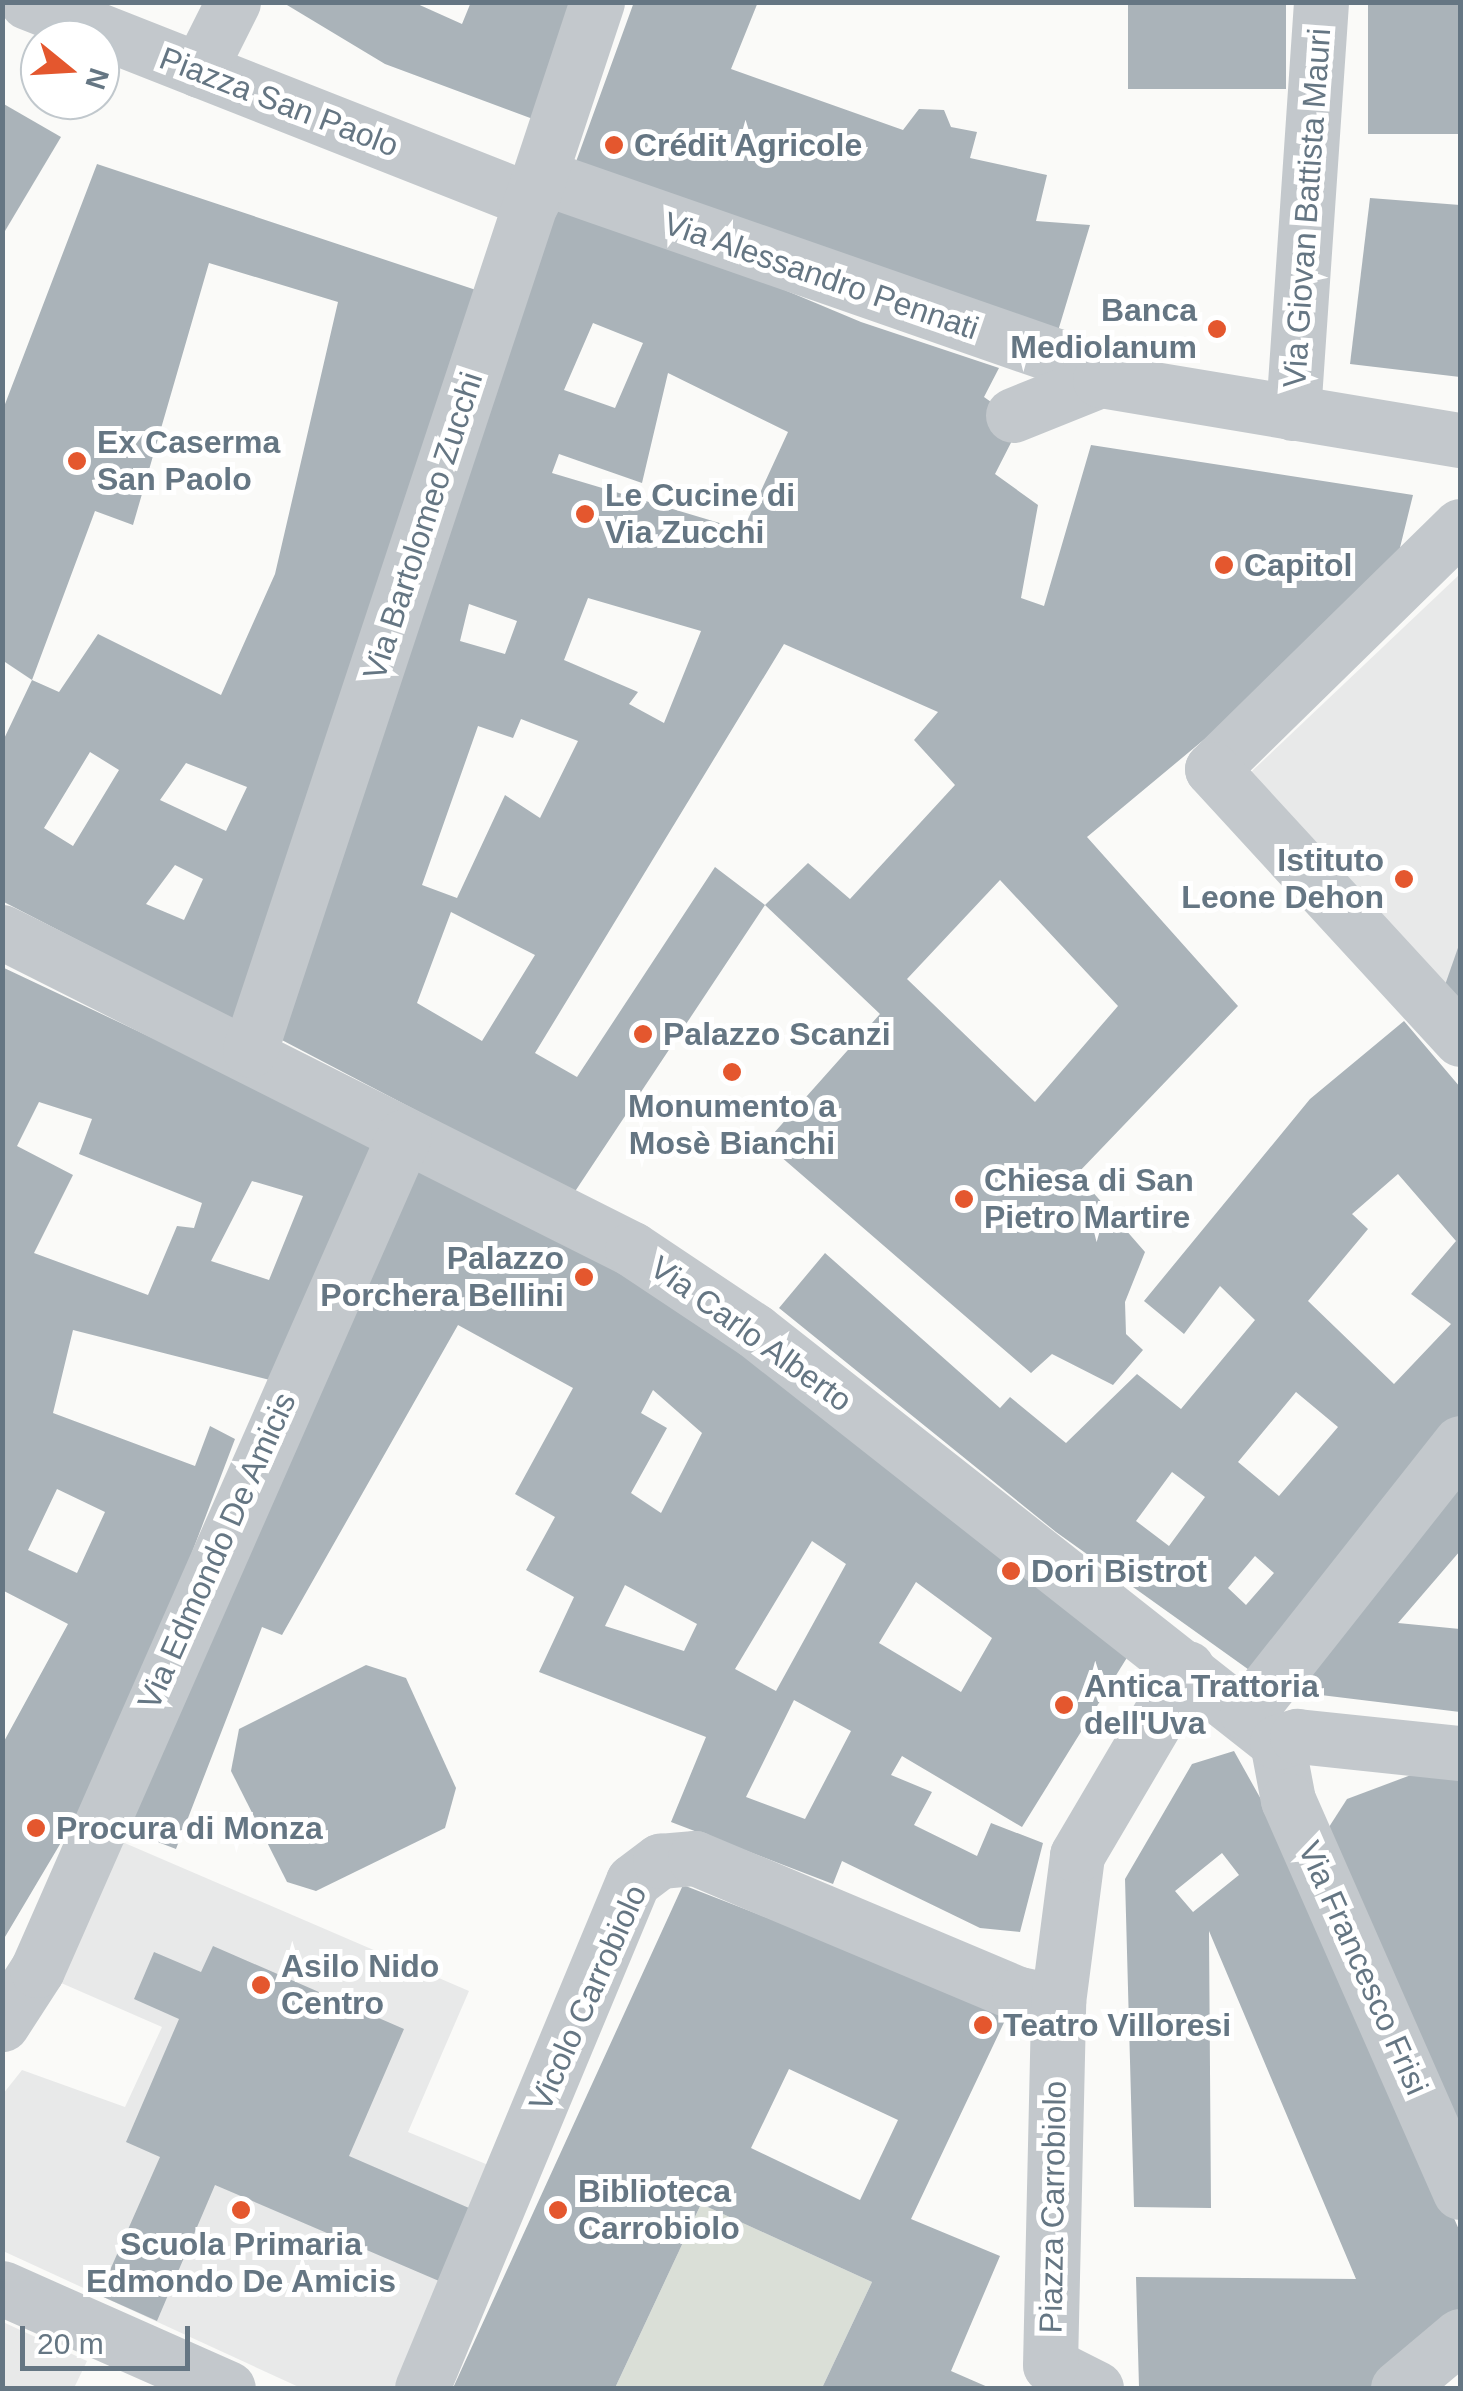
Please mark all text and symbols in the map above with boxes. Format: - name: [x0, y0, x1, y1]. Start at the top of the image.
- north arrow: [20, 20, 120, 120]
- street label: Via Giovan Battista Mauri: [1275, 27, 1339, 389]
- street label: Piazza San Paolo: [154, 39, 404, 165]
- text: N: [79, 64, 115, 93]
- place label: Crédit Agricole: [634, 126, 863, 164]
- marker: Crédit Agricole: [603, 134, 625, 156]
- street label: Via Alessandro Pennati: [658, 204, 984, 348]
- place label: Banca Mediolanum: [1010, 292, 1197, 367]
- marker: Banca Mediolanum: [1206, 318, 1228, 340]
- street label: Via Bartolomeo Zucchi: [355, 367, 491, 685]
- place label: Ex Caserma San Paolo: [97, 424, 280, 499]
- marker: Ex Caserma San Paolo: [66, 450, 88, 472]
- place label: Le Cucine di Via Zucchi: [605, 477, 795, 552]
- marker: Le Cucine di Via Zucchi: [574, 503, 596, 525]
- place label: Capitol: [1244, 546, 1352, 584]
- marker: Capitol: [1213, 554, 1235, 576]
- place label: Istituto Leone Dehon: [1181, 842, 1384, 917]
- marker: Istituto Leone Dehon: [1393, 868, 1415, 890]
- place label: Palazzo Scanzi: [663, 1015, 891, 1053]
- marker: Palazzo Scanzi: [632, 1023, 654, 1045]
- marker: Monumento a Mosè Bianchi: [721, 1061, 743, 1083]
- place label: Monumento a Mosè Bianchi: [628, 1088, 836, 1163]
- place label: Chiesa di San Pietro Martire: [984, 1162, 1194, 1237]
- marker: Chiesa di San Pietro Martire: [953, 1188, 975, 1210]
- place label: Palazzo Porchera Bellini: [320, 1240, 564, 1315]
- street label: Via Carlo Alberto: [642, 1248, 860, 1420]
- marker: Palazzo Porchera Bellini: [573, 1266, 595, 1288]
- street label: Via Edmondo De Amicis: [129, 1386, 305, 1716]
- place label: Dori Bistrot: [1031, 1552, 1207, 1590]
- marker: Dori Bistrot: [1000, 1560, 1022, 1582]
- place label: Antica Trattoria dell'Uva: [1084, 1668, 1319, 1743]
- marker: Antica Trattoria dell'Uva: [1053, 1694, 1075, 1716]
- place label: Procura di Monza: [56, 1809, 323, 1847]
- marker: Procura di Monza: [25, 1817, 47, 1839]
- street label: Via Francesco Frisi: [1290, 1835, 1436, 2101]
- street label: Vicolo Carrobiolo: [521, 1879, 655, 2117]
- place label: Asilo Nido Centro: [281, 1948, 439, 2023]
- marker: Asilo Nido Centro: [250, 1974, 272, 1996]
- place label: Teatro Villoresi: [1003, 2006, 1231, 2044]
- marker: Teatro Villoresi: [972, 2014, 994, 2036]
- street label: Piazza Carrobiolo: [1032, 2080, 1074, 2334]
- place label: Biblioteca Carrobiolo: [578, 2173, 740, 2248]
- marker: Scuola Primaria Edmondo De Amicis: [230, 2199, 252, 2221]
- marker: Biblioteca Carrobiolo: [547, 2199, 569, 2221]
- place label: Scuola Primaria Edmondo De Amicis: [85, 2226, 397, 2301]
- scale bar: [25, 2306, 195, 2368]
- text: 20 m: [37, 2327, 104, 2360]

